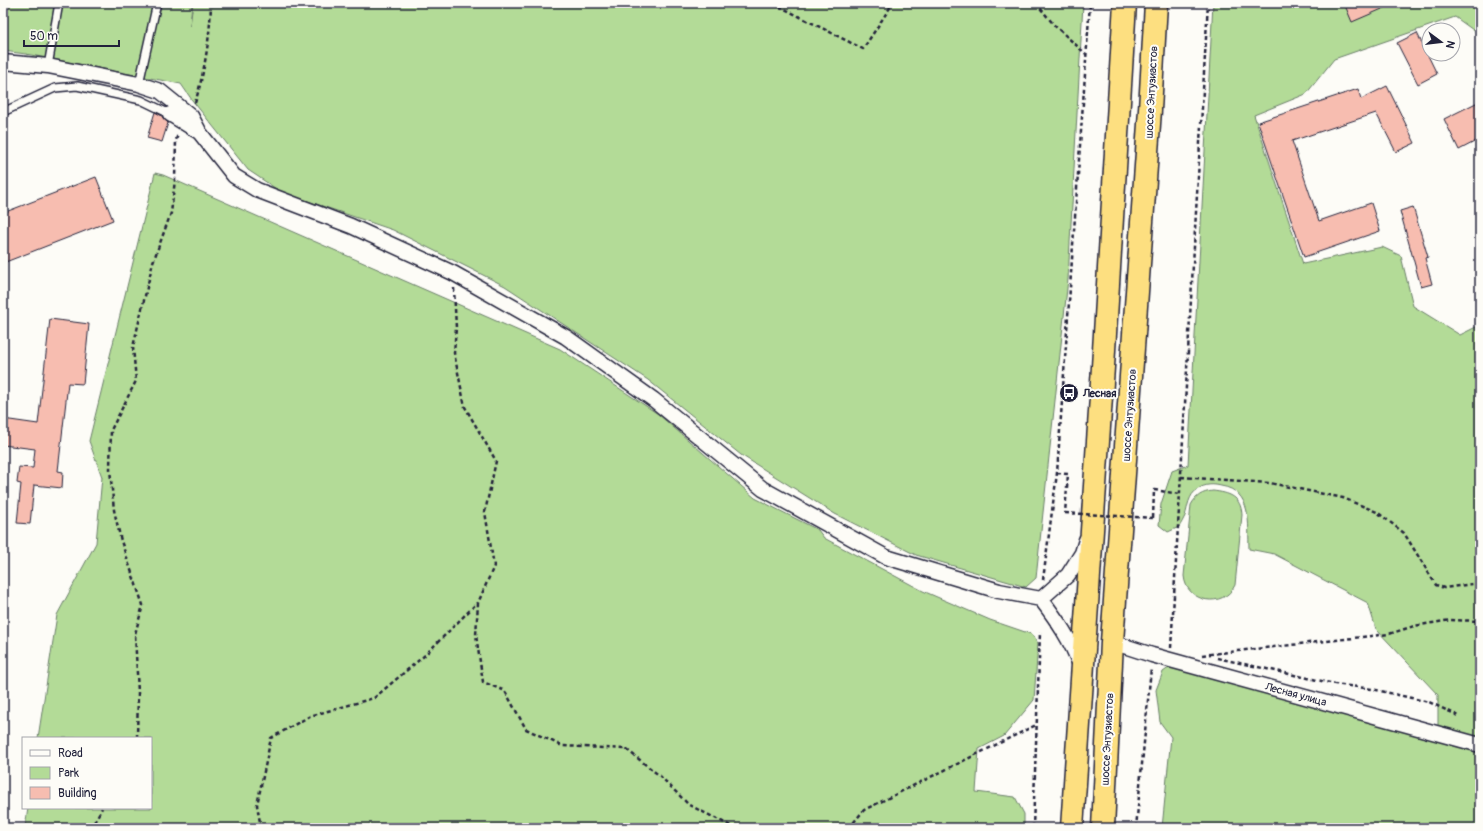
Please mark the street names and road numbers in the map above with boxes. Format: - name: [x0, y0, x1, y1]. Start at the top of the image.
- street label: шоссе Энтузиастов: [1143, 45, 1160, 139]
- street label: шоссе Энтузиастов: [1120, 368, 1139, 462]
- street label: Лесная улица: [1263, 680, 1328, 709]
- street label: шоссе Энтузиастов: [1099, 692, 1116, 786]

